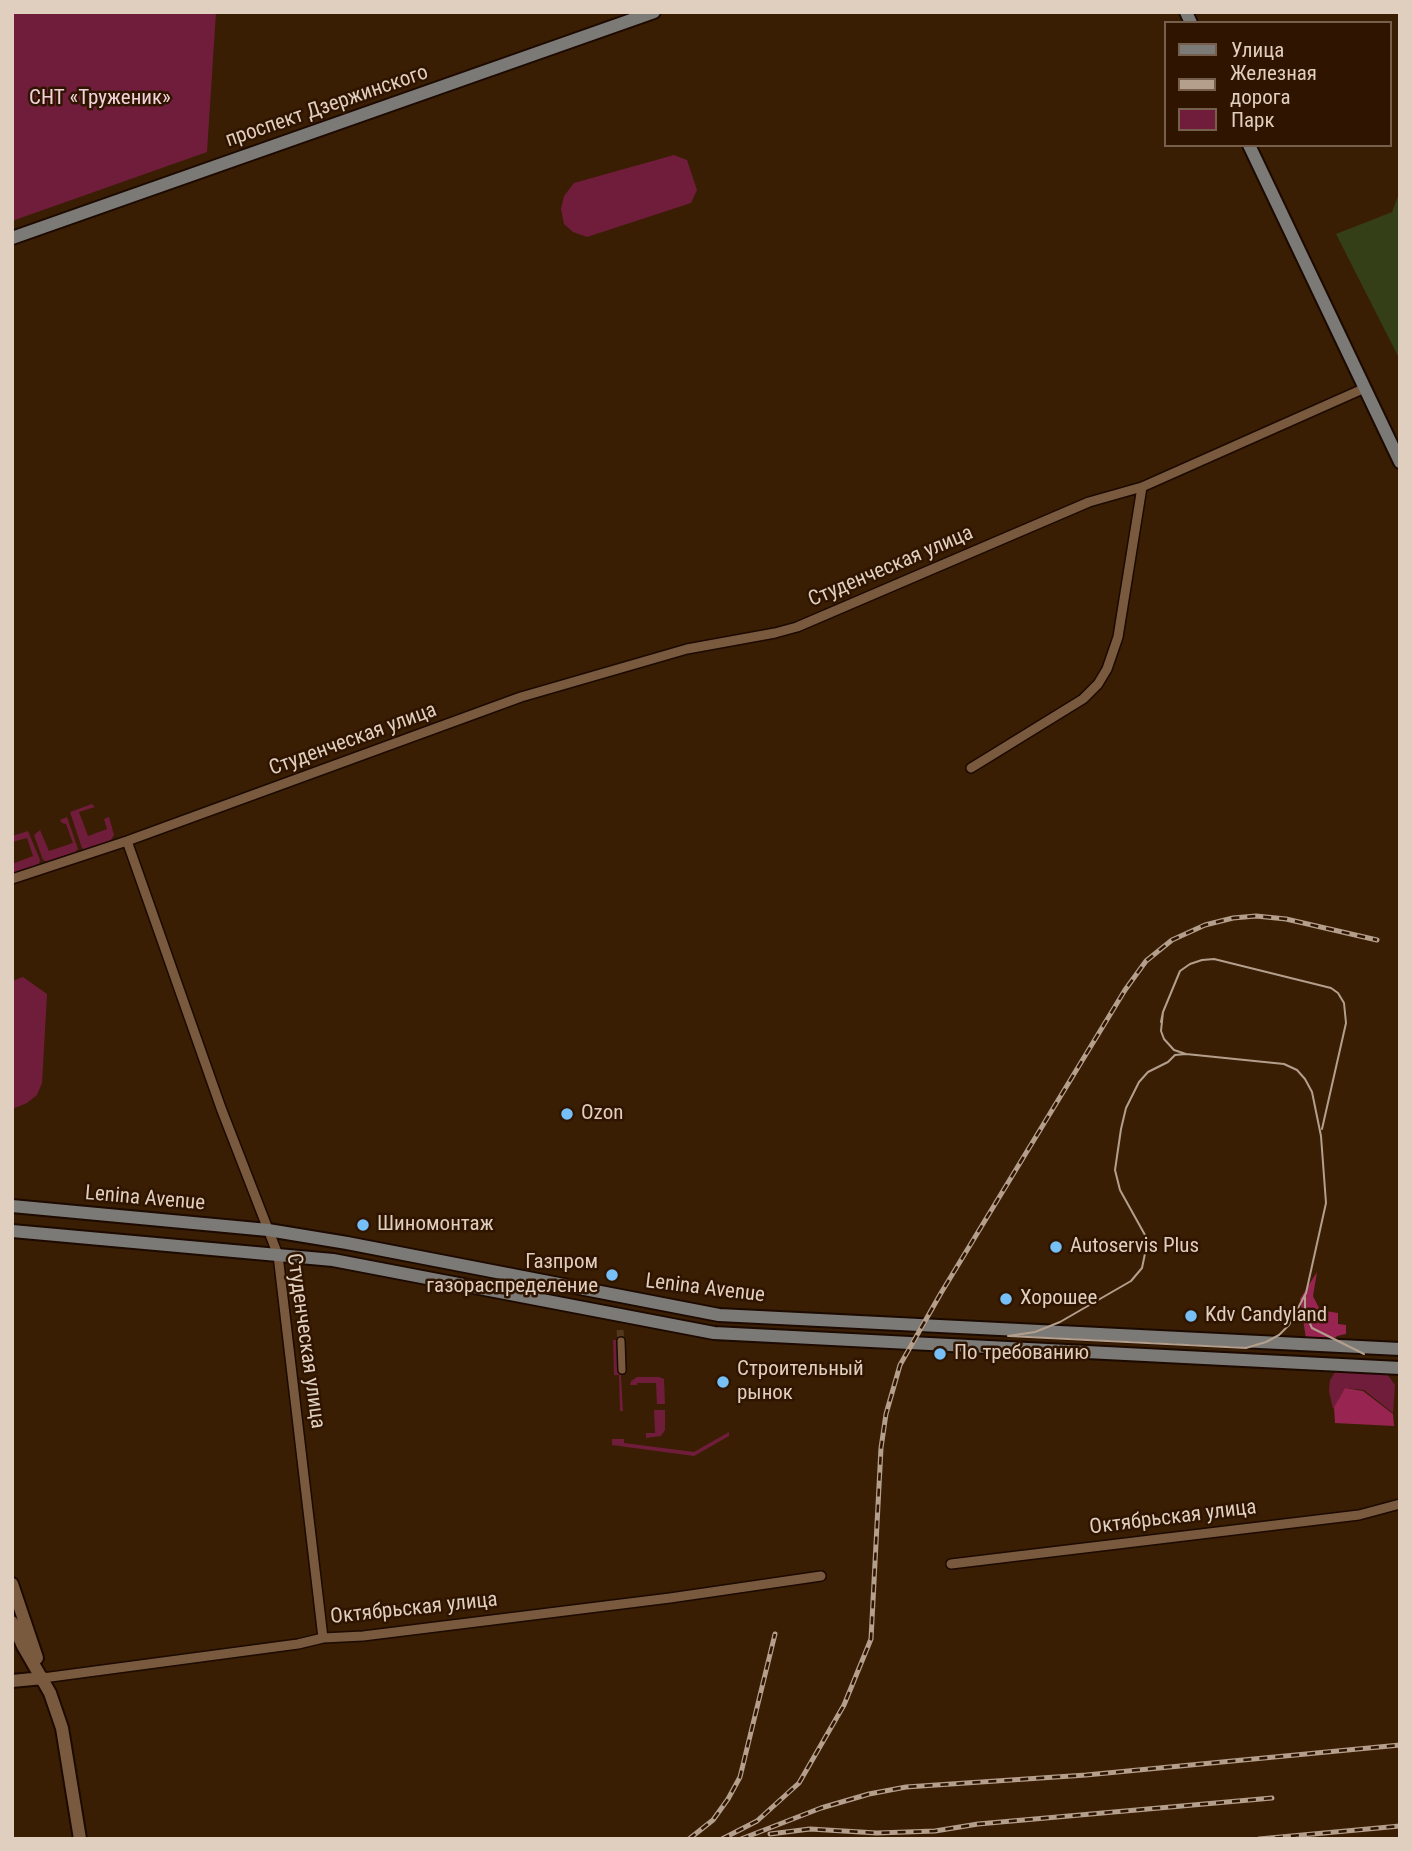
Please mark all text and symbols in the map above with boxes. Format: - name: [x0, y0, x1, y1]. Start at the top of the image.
- legend: [1164, 21, 1391, 147]
- text: Улица: [1231, 38, 1284, 62]
- street label: проспект Дзержинского: [222, 60, 432, 154]
- text: Железная дорога: [1230, 61, 1317, 109]
- park label: СНТ «Труженик»: [29, 86, 171, 112]
- text: Парк: [1231, 108, 1275, 132]
- street label: Студенческая улица: [805, 521, 977, 613]
- street label: Студенческая улица: [266, 698, 440, 782]
- place label: Ozon: [581, 1101, 623, 1127]
- marker: Ozon: [559, 1106, 575, 1122]
- street label: Lenina Avenue: [84, 1181, 206, 1217]
- place label: Шиномонтаж: [377, 1212, 494, 1238]
- marker: Шиномонтаж: [355, 1217, 371, 1233]
- place label: Autoservis Plus: [1070, 1234, 1199, 1260]
- marker: Autoservis Plus: [1048, 1239, 1064, 1255]
- place label: Газпром газораспределение: [426, 1250, 598, 1300]
- street label: Студенческая улица: [280, 1252, 330, 1430]
- marker: Газпром газораспределение: [604, 1267, 620, 1283]
- street label: Lenina Avenue: [644, 1269, 766, 1309]
- place label: Хорошее: [1020, 1286, 1097, 1312]
- marker: Хорошее: [998, 1291, 1014, 1307]
- place label: Kdv Candyland: [1205, 1303, 1327, 1329]
- marker: Kdv Candyland: [1183, 1308, 1199, 1324]
- place label: По требованию: [954, 1341, 1089, 1367]
- marker: По требованию: [932, 1346, 948, 1362]
- place label: Строительный рынок: [737, 1357, 864, 1407]
- marker: Строительный рынок: [715, 1374, 731, 1390]
- street label: Октябрьская улица: [1088, 1495, 1258, 1541]
- street label: Октябрьская улица: [329, 1588, 499, 1630]

